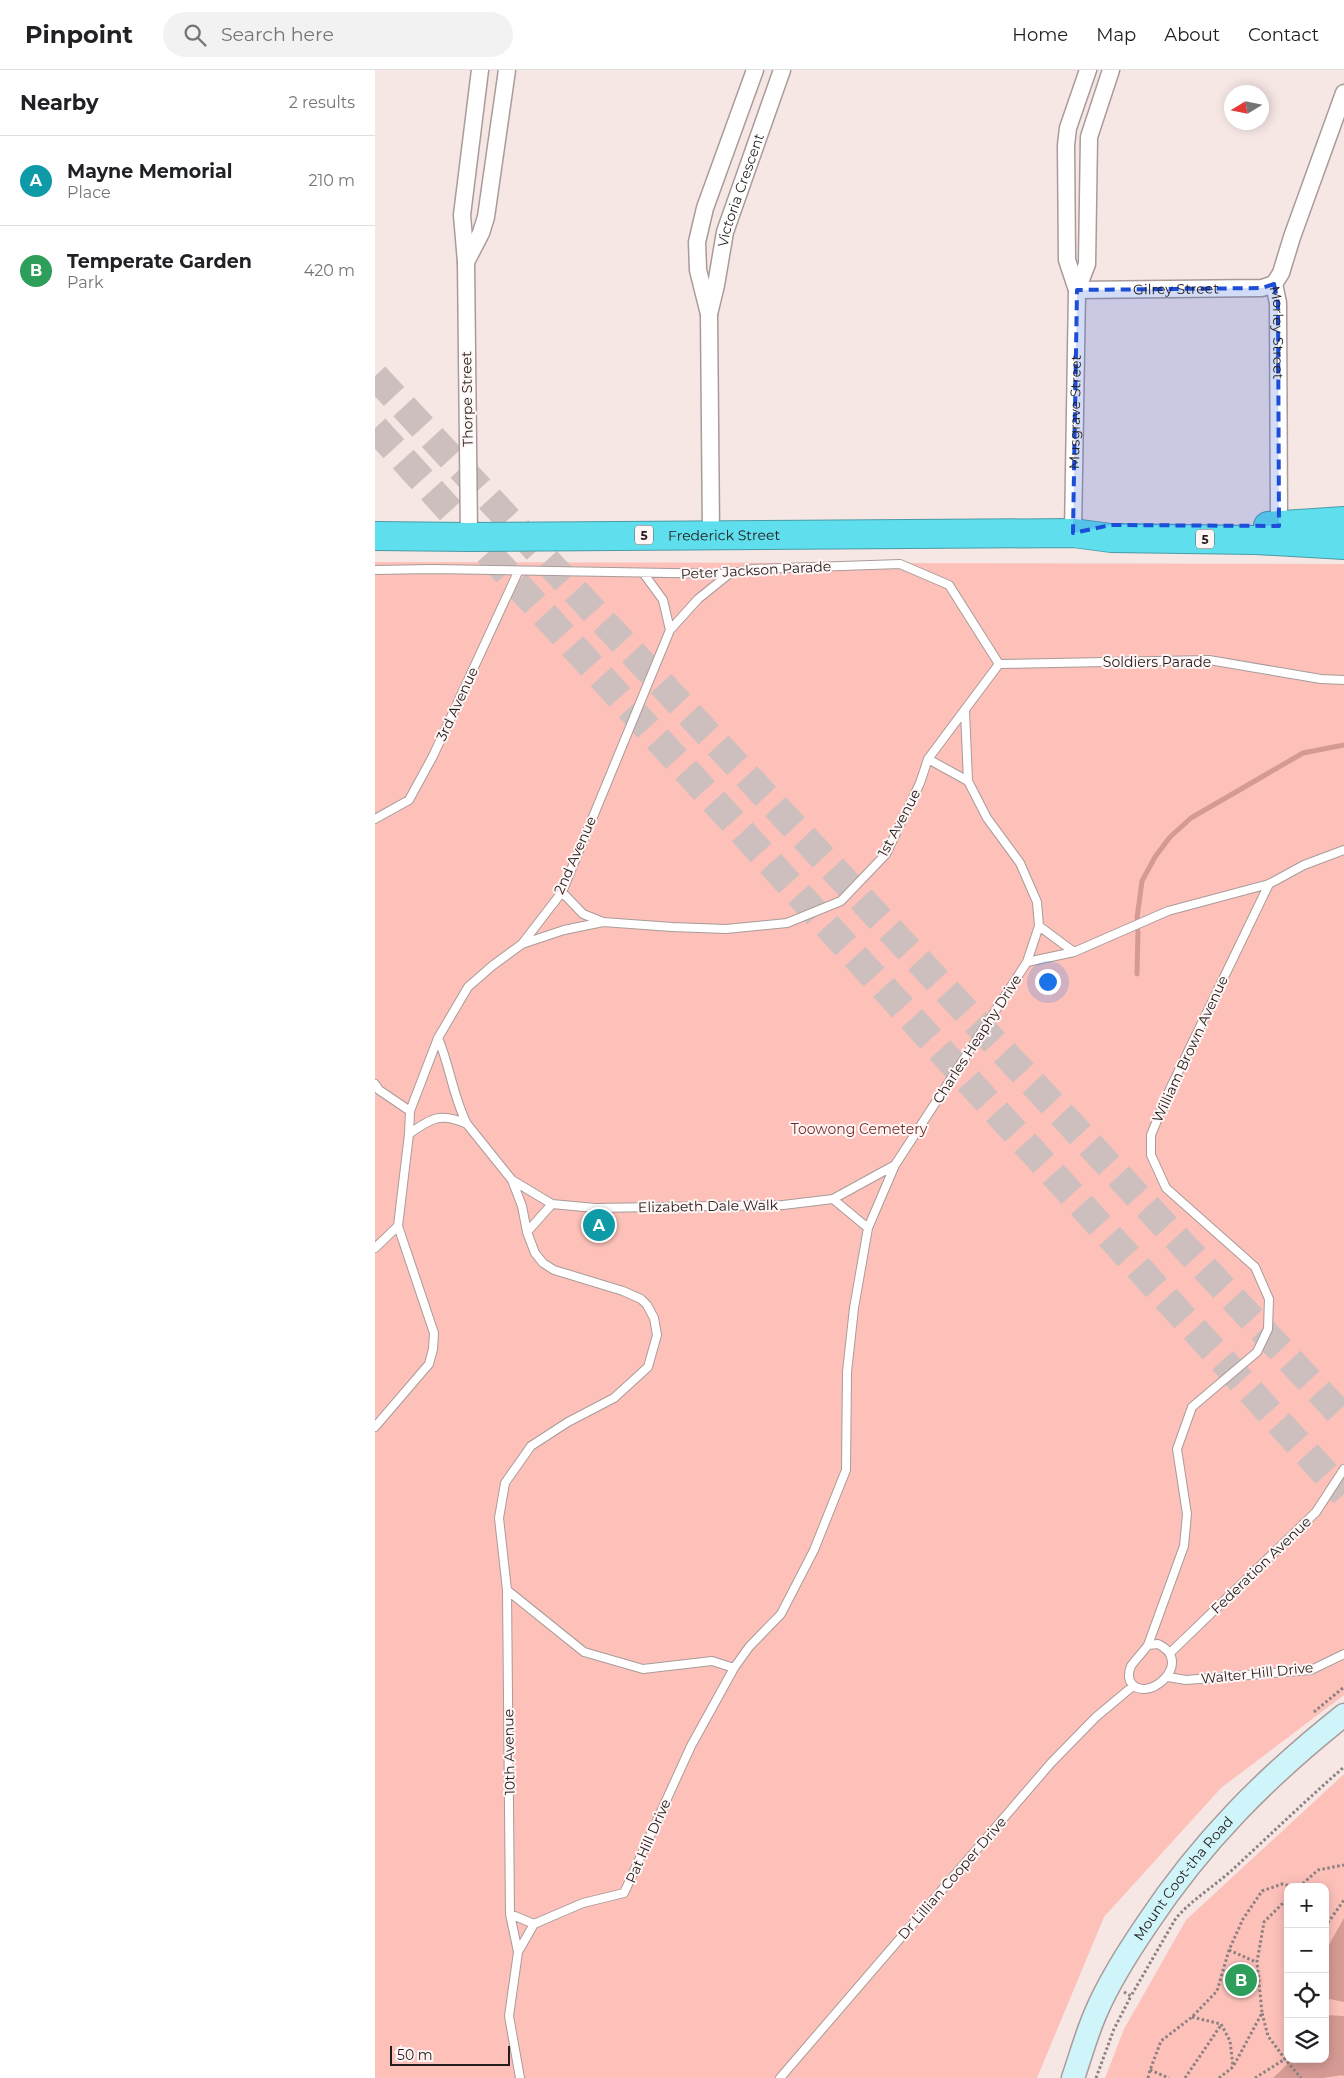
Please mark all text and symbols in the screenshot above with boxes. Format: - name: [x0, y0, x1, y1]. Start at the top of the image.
- search box: [163, 12, 513, 57]
- text: Pinpoint: [25, 20, 133, 49]
- icon: search: [181, 21, 209, 49]
- text: Search here: [221, 23, 334, 46]
- text: Home: [1012, 24, 1068, 46]
- text: Map: [1096, 24, 1136, 46]
- text: About: [1164, 24, 1220, 46]
- text: Contact: [1248, 24, 1319, 46]
- north arrow: [1224, 85, 1269, 130]
- text: Nearby: [20, 90, 99, 115]
- text: 2 results: [289, 93, 355, 112]
- street label: Victoria Crescent: [714, 131, 768, 248]
- text: Mayne Memorial: [67, 160, 233, 183]
- text: A: [30, 171, 42, 190]
- text: 210 m: [308, 171, 355, 190]
- text: Place: [67, 183, 111, 202]
- text: Temperate Garden: [67, 250, 252, 273]
- text: B: [30, 261, 42, 280]
- text: 420 m: [304, 261, 355, 280]
- text: Park: [67, 273, 104, 292]
- street label: Gilrey Street: [1133, 279, 1219, 298]
- street label: Morley Street: [1266, 284, 1287, 380]
- street label: Thorpe Street: [457, 351, 477, 447]
- street label: Musgrave Street: [1065, 354, 1085, 469]
- road number: 5: [635, 526, 653, 544]
- street label: Frederick Street: [668, 526, 780, 545]
- road number: 5: [1196, 529, 1214, 548]
- street label: Peter Jackson Parade: [680, 557, 832, 583]
- street label: Soldiers Parade: [1103, 653, 1211, 671]
- street label: 3rd Avenue: [432, 664, 482, 744]
- street label: 1st Avenue: [874, 786, 924, 860]
- street label: 2nd Avenue: [550, 813, 600, 897]
- your location: [1035, 969, 1061, 995]
- street label: Charles Heaphy Drive: [928, 971, 1026, 1107]
- street label: William Brown Avenue: [1148, 973, 1232, 1125]
- park label: Toowong Cemetery: [791, 1120, 928, 1138]
- street label: Elizabeth Dale Walk: [638, 1196, 779, 1216]
- pin: A: [583, 1206, 615, 1244]
- street label: Federation Avenue: [1207, 1512, 1315, 1618]
- street label: Walter Hill Drive: [1200, 1658, 1314, 1688]
- street label: 10th Avenue: [499, 1709, 519, 1795]
- street label: Pat Hill Drive: [621, 1796, 675, 1886]
- street label: Dr Lillian Cooper Drive: [894, 1813, 1010, 1943]
- street label: Mount Coot-tha Road: [1130, 1813, 1237, 1944]
- map controls: [1284, 1883, 1329, 2063]
- button: +: [1284, 1883, 1329, 1928]
- button: −: [1284, 1928, 1329, 1973]
- pin: B: [1225, 1961, 1257, 1999]
- button: locate: [1284, 1973, 1329, 2018]
- button: layers: [1284, 2018, 1329, 2063]
- scale bar: [390, 2043, 510, 2066]
- text: 50 m: [397, 2046, 433, 2064]

